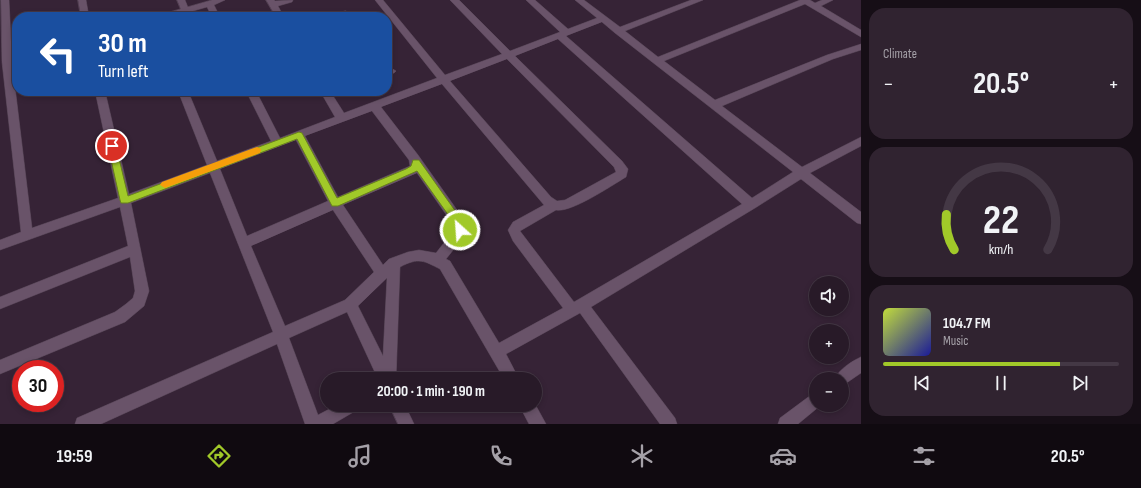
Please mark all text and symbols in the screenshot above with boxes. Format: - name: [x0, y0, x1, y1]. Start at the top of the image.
- text: 30 m: [98, 27, 147, 60]
- icon: left: [32, 28, 84, 80]
- text: Climate: [883, 46, 917, 62]
- text: Turn left: [98, 61, 149, 82]
- text: 20.5°: [973, 66, 1029, 102]
- text: −: [883, 71, 894, 98]
- text: +: [1108, 71, 1119, 98]
- pin: [95, 129, 129, 163]
- icon: arrive: [101, 135, 123, 157]
- text: 22: [983, 196, 1019, 245]
- position arrow: [439, 209, 481, 251]
- text: km/h: [989, 241, 1013, 258]
- map controls: [809, 276, 849, 412]
- button: sound: [809, 276, 849, 316]
- text: 104.7 FM: [943, 314, 990, 333]
- button: +: [809, 324, 849, 364]
- text: Music: [943, 333, 968, 349]
- speed limit sign: 30: [12, 360, 64, 412]
- button: −: [809, 372, 849, 412]
- icon: previous: [911, 372, 933, 394]
- icon: pause: [990, 372, 1012, 394]
- icon: next: [1069, 372, 1091, 394]
- text: 20:00 · 1 min · 190 m: [377, 382, 485, 401]
- icon: directions: [205, 442, 233, 470]
- icon: music: [346, 442, 374, 470]
- icon: phone: [487, 442, 515, 470]
- icon: climate: [628, 442, 656, 470]
- icon: car: [769, 442, 797, 470]
- icon: filters: [910, 442, 938, 470]
- text: 19:59: [56, 446, 93, 467]
- text: 20.5°: [1051, 446, 1085, 467]

